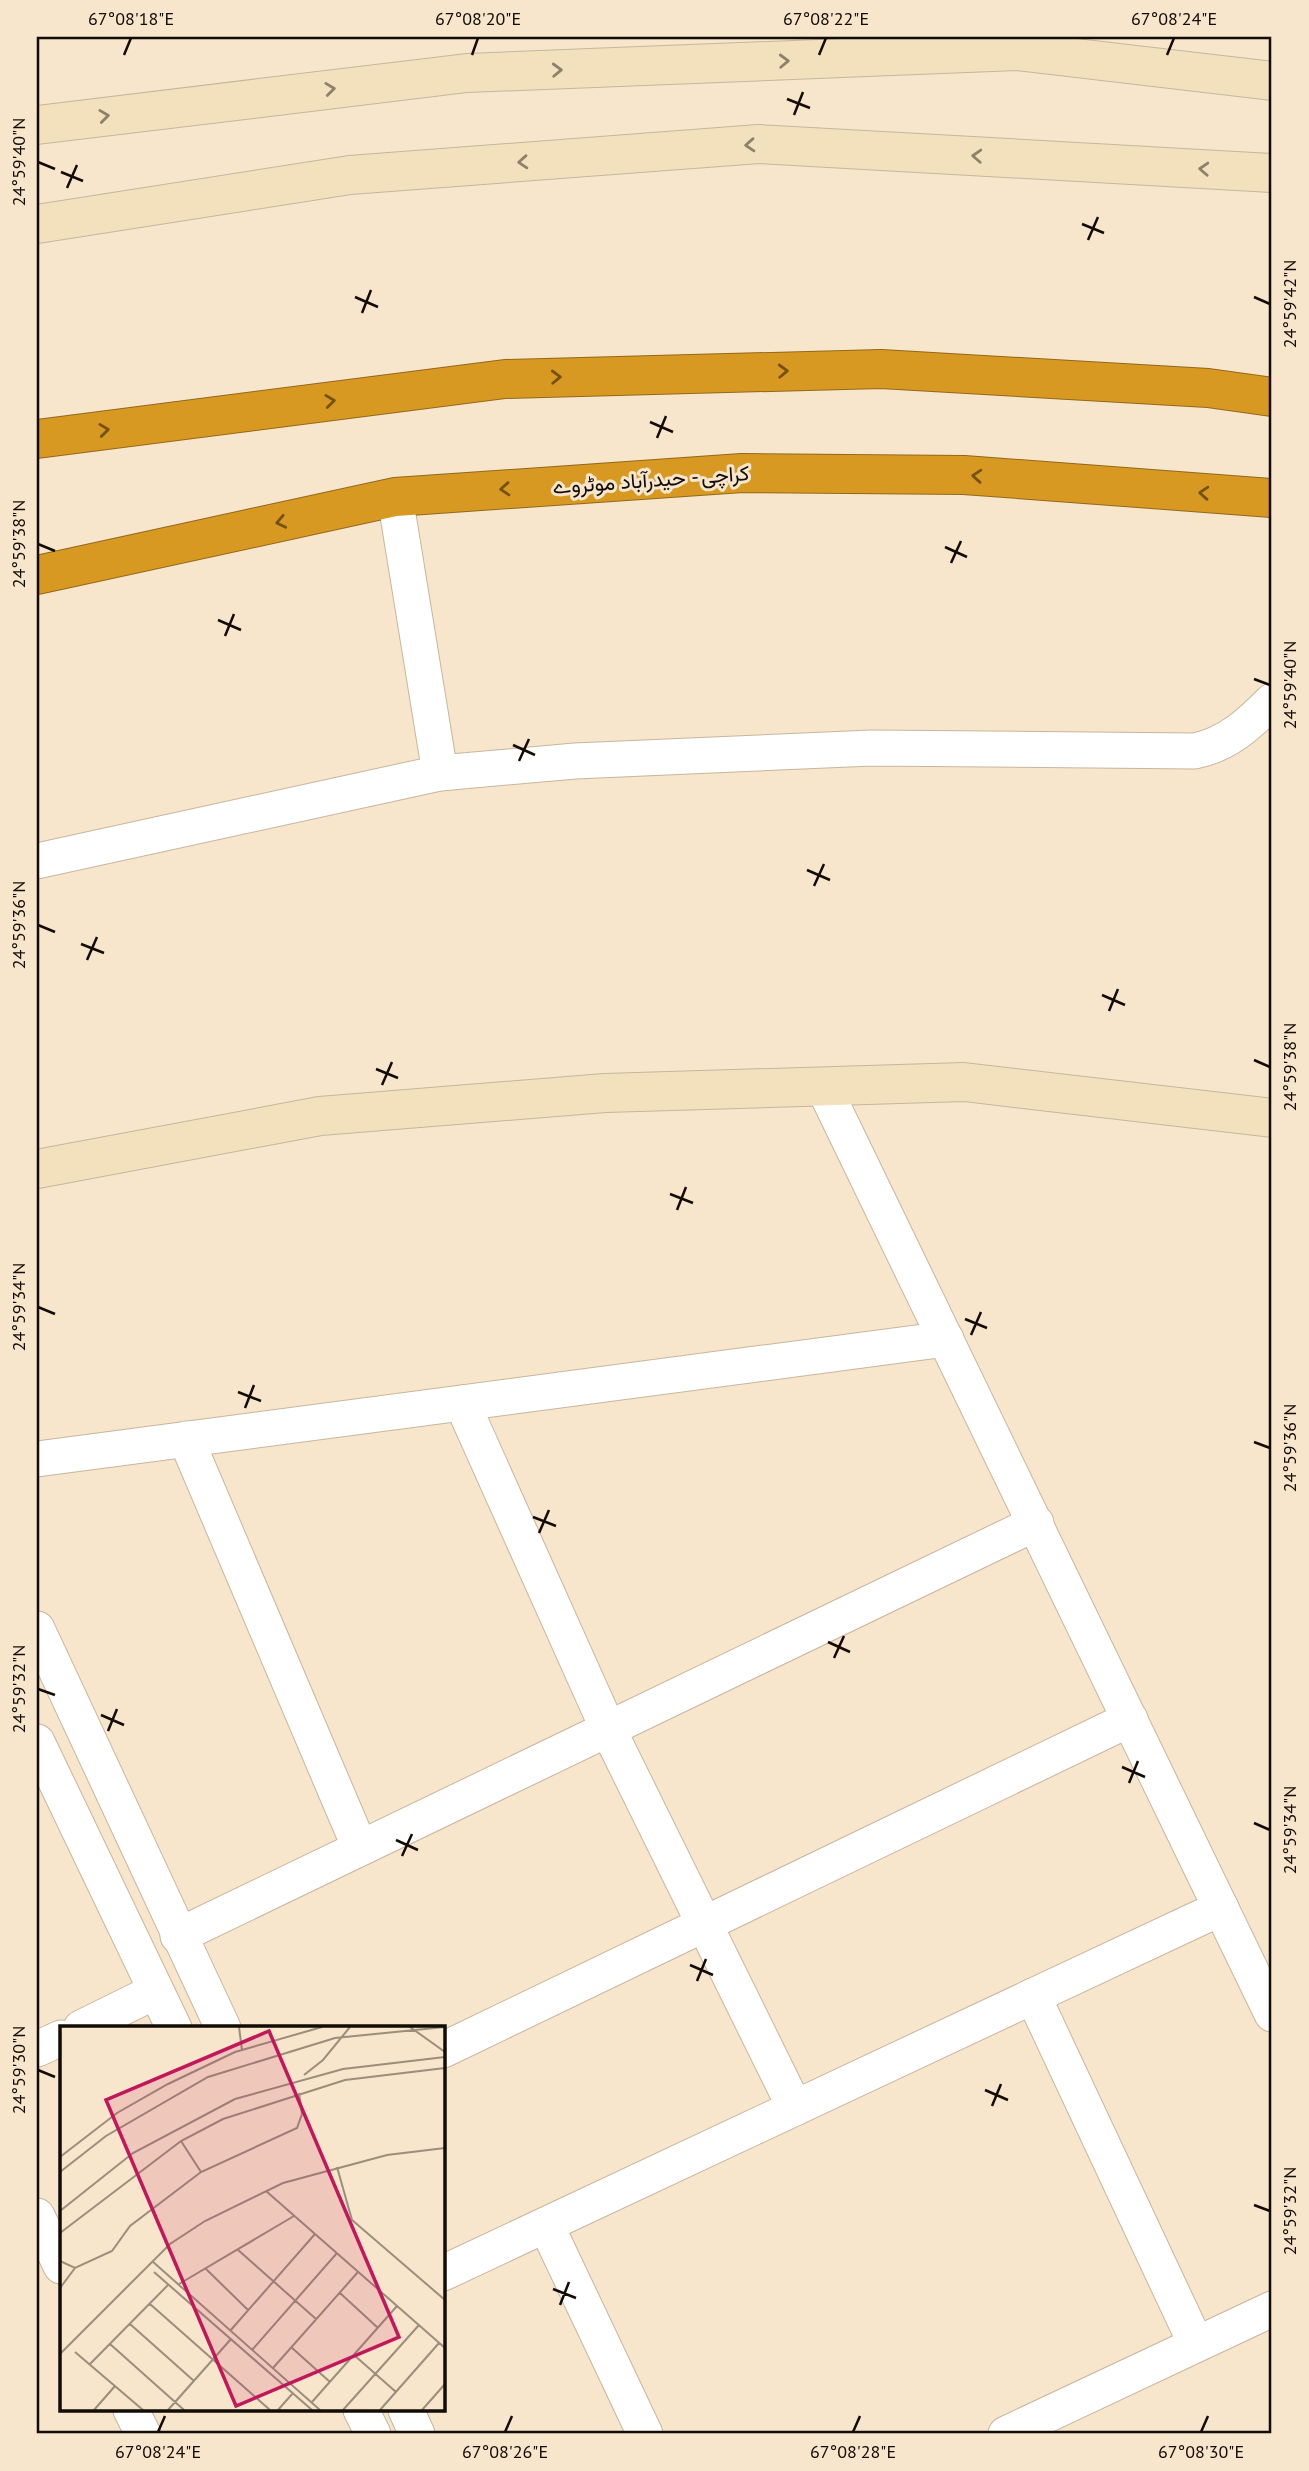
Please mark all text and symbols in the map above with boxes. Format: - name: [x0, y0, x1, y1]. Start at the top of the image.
- text: 67°08'18"E: [88, 7, 174, 30]
- text: 67°08'20"E: [435, 7, 521, 30]
- text: 67°08'22"E: [783, 7, 869, 30]
- text: 67°08'24"E: [1131, 7, 1217, 30]
- one-way arrow: [779, 53, 790, 68]
- one-way arrow: [552, 62, 563, 77]
- one-way arrow: [325, 82, 336, 97]
- one-way arrow: [99, 109, 110, 124]
- text: 24°59'40"N: [7, 118, 30, 206]
- one-way arrow: [744, 137, 755, 152]
- one-way arrow: [971, 149, 982, 164]
- one-way arrow: [517, 154, 528, 169]
- one-way arrow: [1198, 162, 1209, 177]
- text: 24°59'42"N: [1278, 260, 1301, 348]
- one-way arrow: [778, 364, 789, 379]
- one-way arrow: [551, 370, 562, 385]
- one-way arrow: [324, 394, 336, 409]
- one-way arrow: [99, 423, 110, 438]
- street label: کراچی - حیدرآباد موٹروے: [552, 459, 750, 501]
- one-way arrow: [972, 469, 983, 484]
- one-way arrow: [500, 482, 511, 497]
- one-way arrow: [1198, 485, 1209, 500]
- text: 24°59'38"N: [7, 500, 30, 588]
- one-way arrow: [275, 513, 287, 528]
- text: 24°59'40"N: [1278, 641, 1301, 729]
- text: 24°59'36"N: [7, 881, 30, 969]
- text: 24°59'38"N: [1278, 1023, 1301, 1111]
- text: 24°59'34"N: [7, 1263, 30, 1351]
- text: 24°59'36"N: [1278, 1404, 1301, 1492]
- text: 24°59'32"N: [7, 1645, 30, 1733]
- text: 24°59'34"N: [1278, 1786, 1301, 1874]
- text: 24°59'30"N: [7, 2026, 30, 2114]
- inset map: [60, 2026, 444, 2412]
- text: 24°59'32"N: [1278, 2167, 1301, 2255]
- text: 67°08'24"E: [115, 2440, 201, 2463]
- text: 67°08'26"E: [462, 2440, 548, 2463]
- text: 67°08'28"E: [810, 2440, 896, 2463]
- text: 67°08'30"E: [1158, 2440, 1244, 2463]

